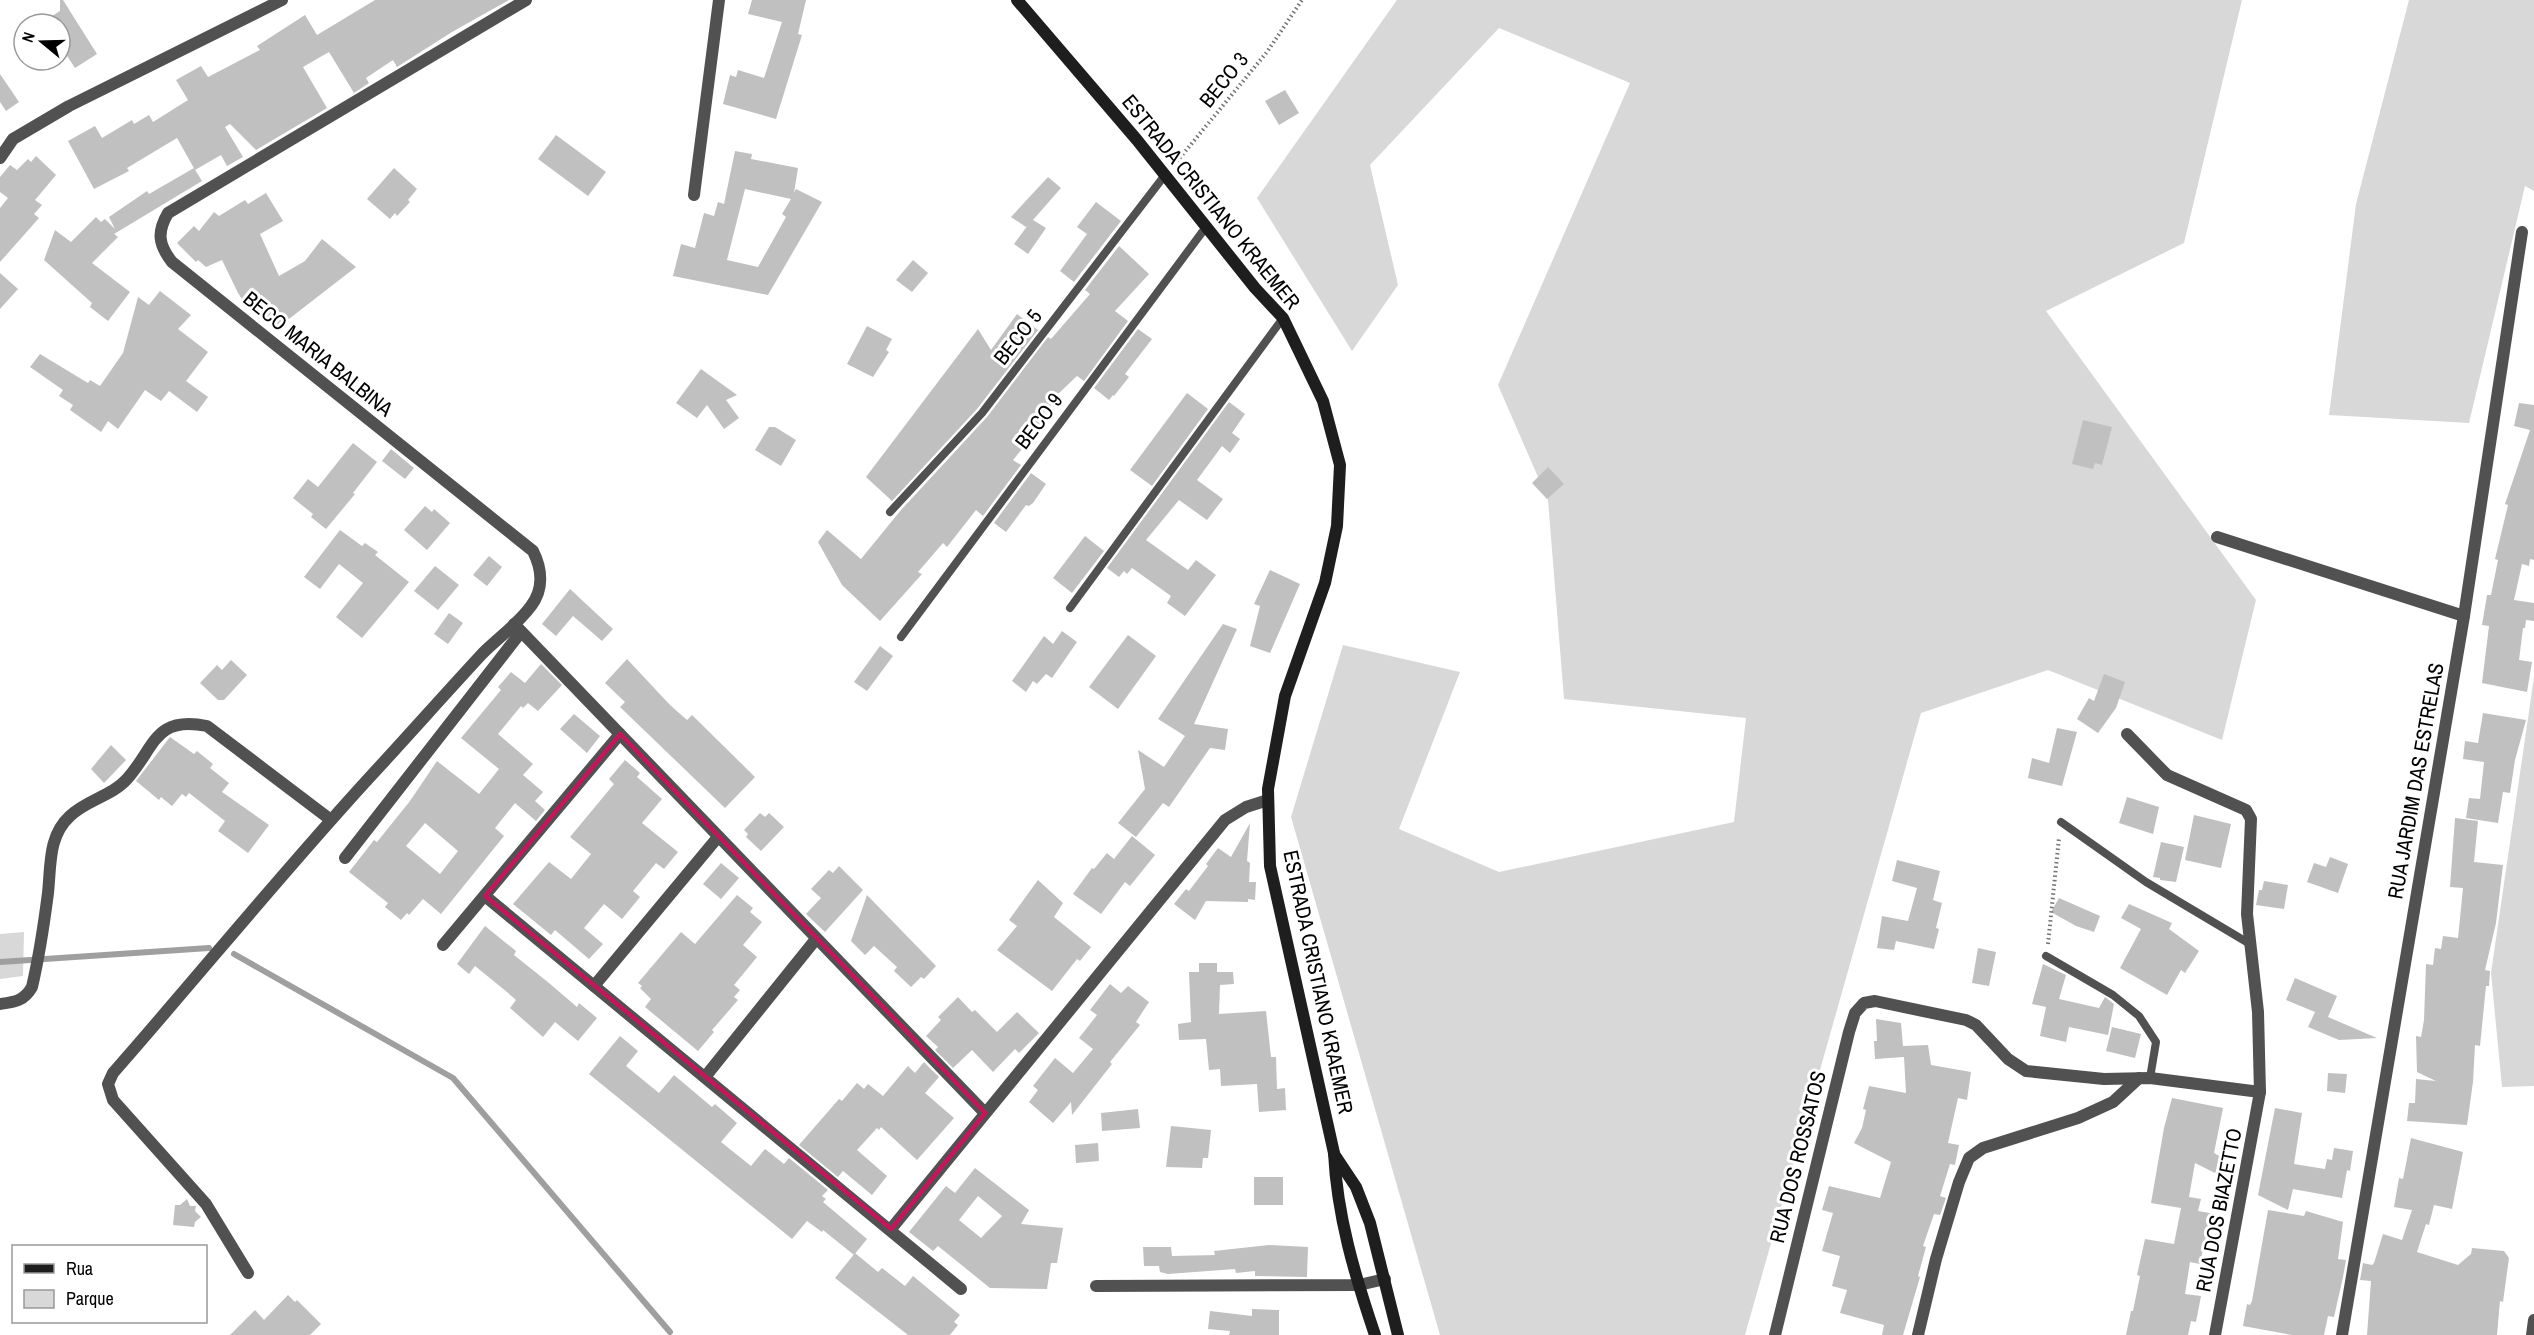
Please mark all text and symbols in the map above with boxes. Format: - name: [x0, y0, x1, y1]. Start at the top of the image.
- north arrow: [12, 12, 72, 72]
- text: N: [16, 29, 40, 45]
- street label: BECO 3: [1192, 46, 1255, 113]
- street label: ESTRADA CRISTIANO KRAEMER: [1116, 88, 1307, 315]
- street label: BECO MARIA BALBINA: [237, 284, 400, 423]
- street label: BECO 5: [987, 303, 1048, 371]
- street label: BECO 9: [1008, 387, 1069, 455]
- street label: RUA JARDIM DAS ESTRELAS: [2380, 661, 2451, 901]
- street label: ESTRADA CRISTIANO KRAEMER: [1276, 847, 1361, 1116]
- street label: RUA DOS ROSSATOS: [1762, 1068, 1833, 1246]
- street label: RUA DOS BIAZETTO: [2188, 1126, 2249, 1294]
- legend: [12, 1245, 207, 1323]
- text: Rua: [66, 1256, 93, 1281]
- text: Parque: [66, 1286, 114, 1311]

